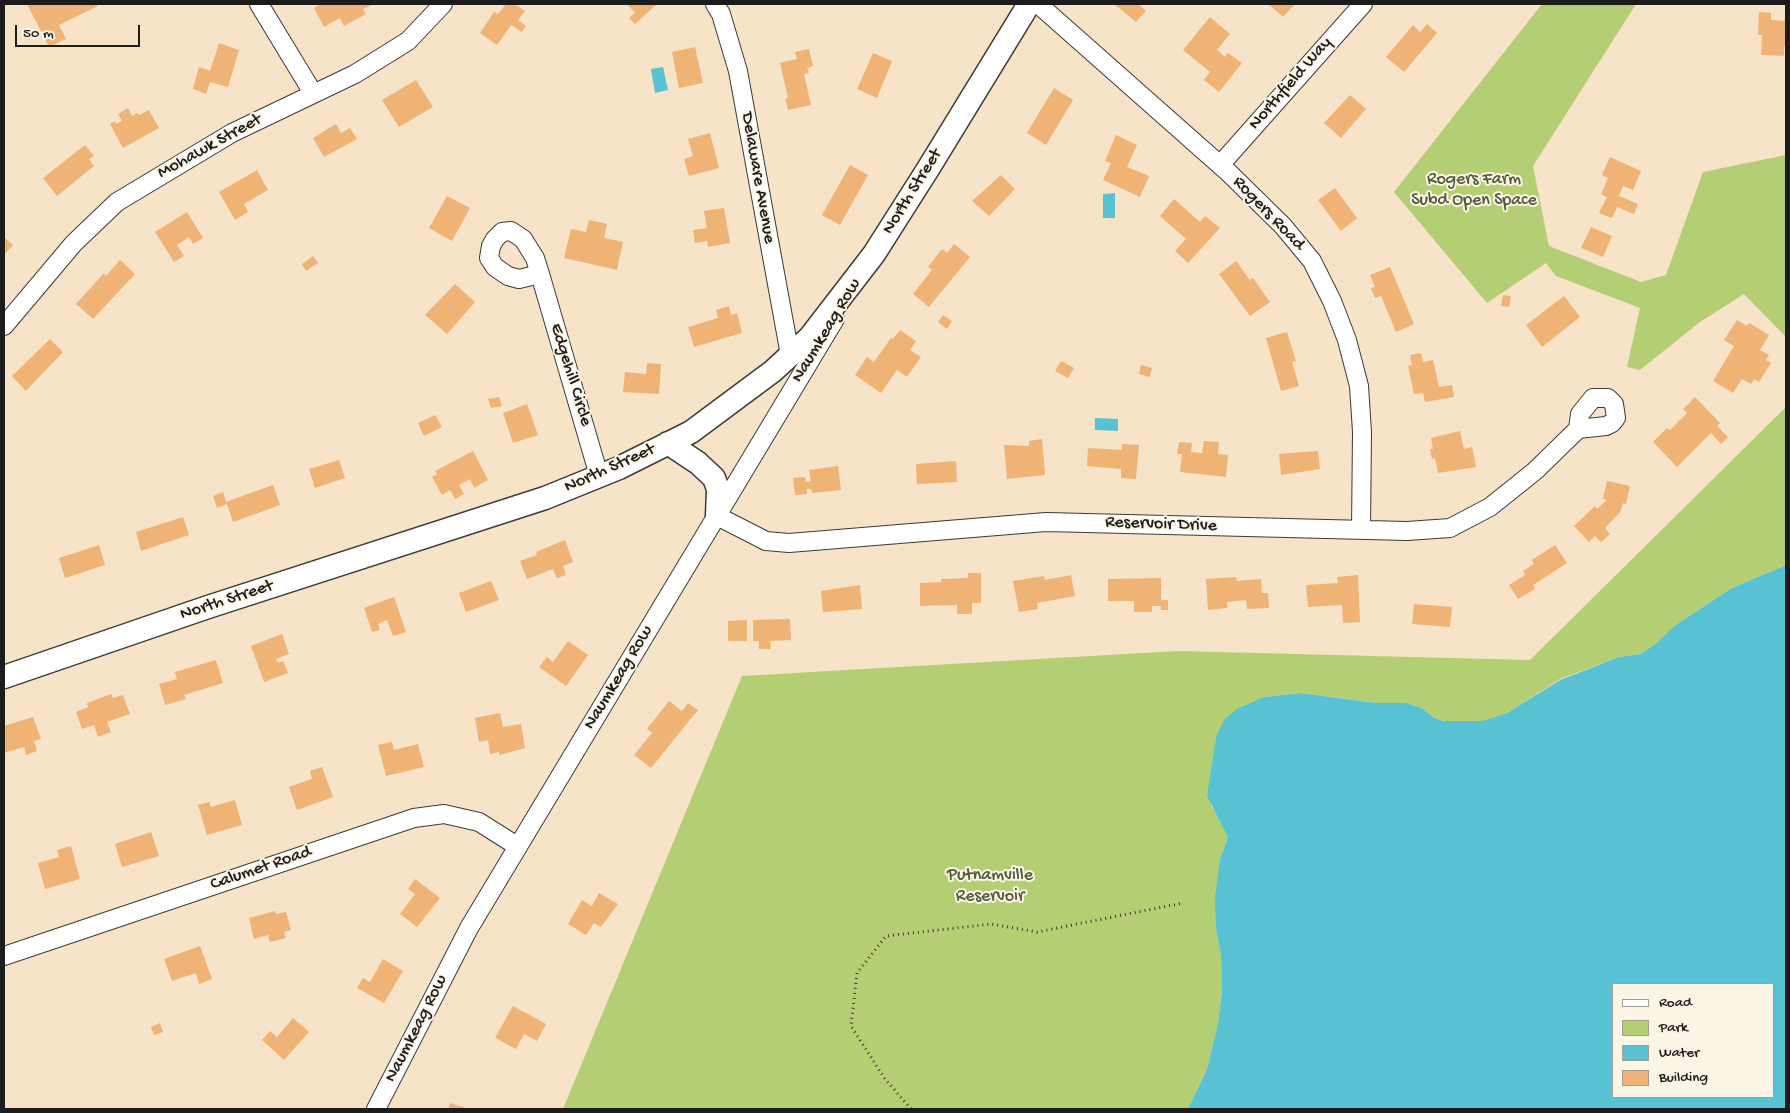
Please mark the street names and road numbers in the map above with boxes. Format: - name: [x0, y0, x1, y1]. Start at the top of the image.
- street label: Northfield Way: [1245, 33, 1337, 135]
- street label: Mohawk Street: [154, 110, 266, 184]
- street label: Delaware Avenue: [735, 111, 779, 245]
- street label: North Street: [878, 145, 948, 239]
- street label: Rogers Road: [1227, 172, 1309, 256]
- street label: Naumkeag Row: [787, 275, 867, 387]
- street label: Edgehill Circle: [544, 321, 596, 429]
- street label: North Street: [561, 439, 659, 499]
- street label: Reservoir Drive: [1105, 512, 1217, 538]
- street label: North Street: [178, 576, 276, 626]
- street label: Naumkeag Row: [579, 622, 659, 734]
- street label: Calumet Road: [208, 842, 314, 896]
- street label: Naumkeag Row: [381, 972, 453, 1086]

